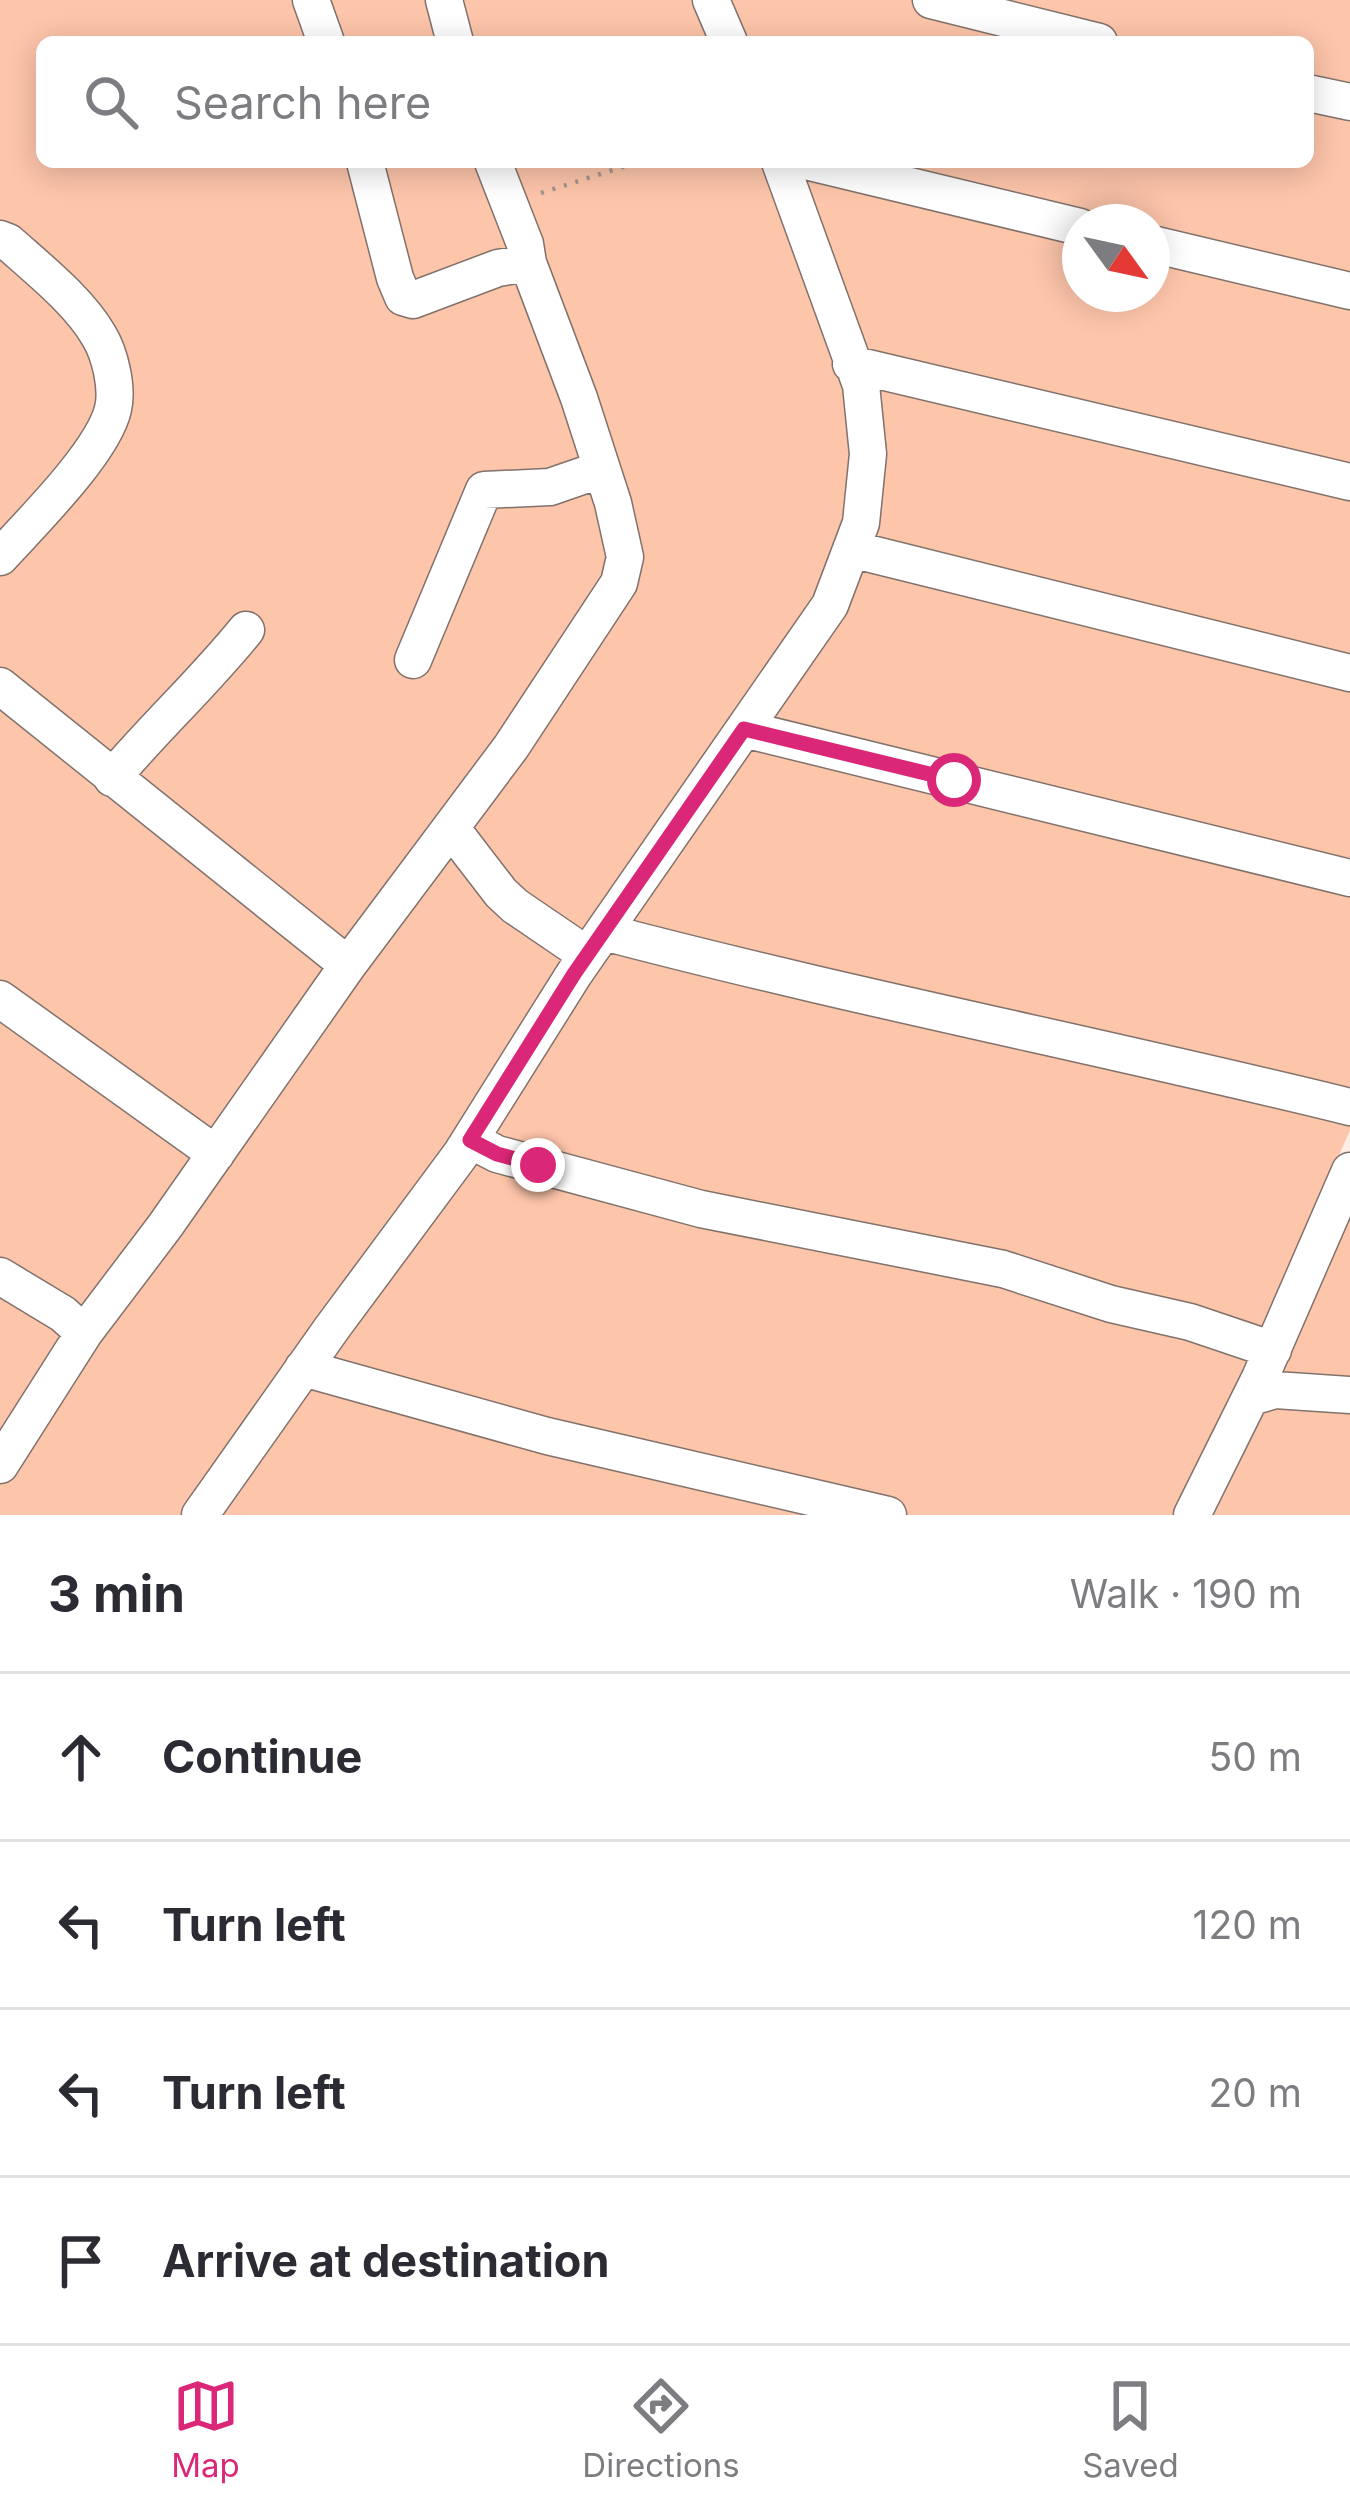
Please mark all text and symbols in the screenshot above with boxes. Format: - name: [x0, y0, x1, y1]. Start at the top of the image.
- search box: [36, 36, 1314, 168]
- icon: search: [78, 69, 144, 135]
- text: Search here: [174, 75, 431, 130]
- north arrow: [1062, 204, 1170, 312]
- route start: [927, 753, 981, 807]
- route end: [511, 1138, 565, 1192]
- text: 3 min: [48, 1563, 185, 1624]
- text: Walk · 190 m: [1070, 1570, 1302, 1617]
- icon: ahead: [48, 1724, 114, 1790]
- text: Continue: [162, 1729, 362, 1784]
- text: 50 m: [1209, 1733, 1302, 1780]
- icon: left: [48, 1892, 114, 1958]
- text: Turn left: [162, 1897, 346, 1952]
- text: 120 m: [1193, 1901, 1302, 1948]
- icon: left: [48, 2060, 114, 2126]
- text: Turn left: [162, 2065, 346, 2120]
- text: 20 m: [1208, 2069, 1302, 2116]
- icon: arrive: [48, 2228, 114, 2294]
- text: Arrive at destination: [162, 2233, 609, 2288]
- tab: Map: [171, 2373, 240, 2485]
- tab: Directions: [582, 2373, 740, 2485]
- tab: Saved: [1082, 2373, 1179, 2485]

